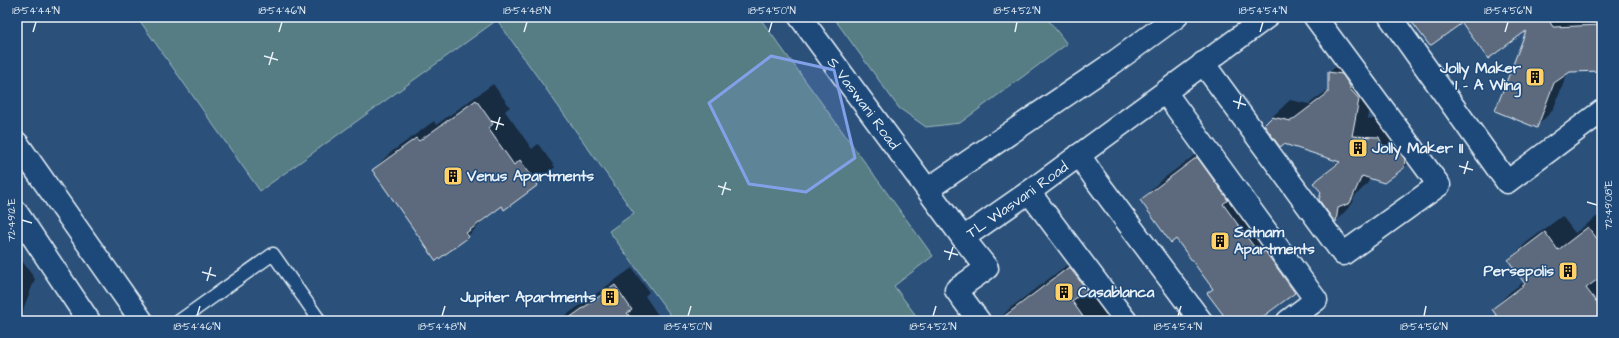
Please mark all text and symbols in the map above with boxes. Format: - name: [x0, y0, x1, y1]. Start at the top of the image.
- text: 18°54'44"N: [12, 4, 60, 18]
- text: 18°54'46"N: [258, 4, 306, 18]
- text: 18°54'48"N: [503, 4, 551, 18]
- text: 18°54'50"N: [748, 4, 796, 18]
- text: 18°54'52"N: [994, 4, 1040, 18]
- text: 18°54'54"N: [1239, 4, 1287, 18]
- text: 18°54'56"N: [1484, 4, 1532, 18]
- street label: S Vaswani Road: [822, 52, 905, 154]
- place label: Jolly Maker 1 - A Wing: [1439, 58, 1522, 98]
- building icon: Jolly Maker 1 - A Wing: [1524, 66, 1546, 88]
- building icon: Jolly Maker II: [1347, 137, 1369, 159]
- place label: Jolly Maker II: [1371, 138, 1464, 160]
- street label: TL Wasvani Road: [962, 156, 1073, 243]
- building icon: Venus Apartments: [442, 165, 464, 187]
- place label: Venus Apartments: [466, 166, 594, 187]
- text: 72°49'08"E: [1602, 180, 1616, 230]
- text: 72°49'12"E: [5, 198, 19, 242]
- place label: Satnam Apartments: [1233, 222, 1315, 260]
- building icon: Satnam Apartments: [1209, 230, 1231, 252]
- building icon: Persepolis: [1557, 260, 1579, 282]
- place label: Persepolis: [1483, 261, 1554, 282]
- building icon: Casablanca: [1053, 281, 1075, 303]
- place label: Casablanca: [1078, 282, 1155, 303]
- building icon: Jupiter Apartments: [599, 286, 621, 308]
- place label: Jupiter Apartments: [460, 287, 596, 308]
- text: 18°54'46"N: [173, 320, 221, 334]
- text: 18°54'48"N: [418, 320, 466, 334]
- text: 18°54'50"N: [664, 320, 712, 334]
- text: 18°54'52"N: [910, 320, 956, 334]
- text: 18°54'54"N: [1154, 320, 1202, 334]
- text: 18°54'56"N: [1400, 320, 1448, 334]

